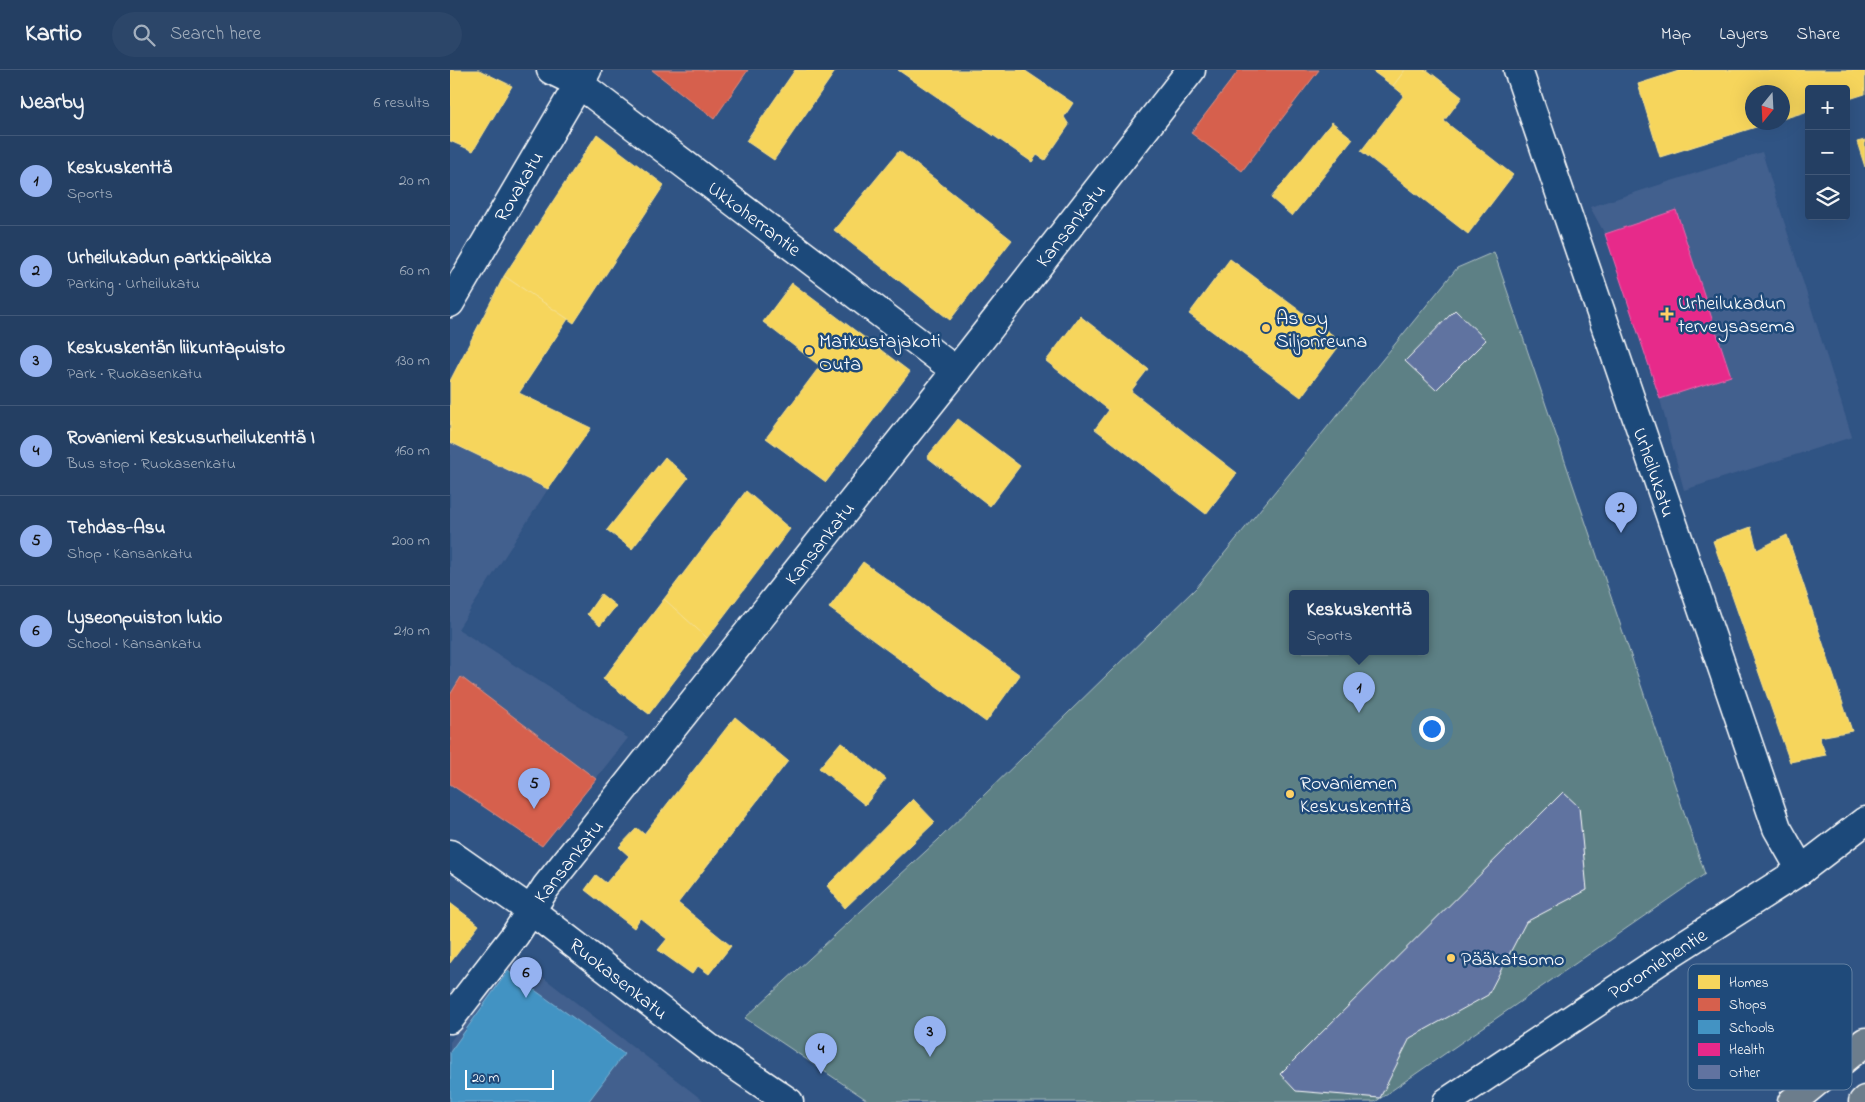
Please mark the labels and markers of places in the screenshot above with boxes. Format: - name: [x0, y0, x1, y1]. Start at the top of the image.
- place label: Urheilukadun terveysasema: [1678, 290, 1795, 342]
- place label: As Oy Siljonreuna: [1276, 305, 1367, 357]
- marker: Urheilukadun terveysasema: [1660, 307, 1674, 321]
- marker: As Oy Siljonreuna: [1260, 322, 1272, 334]
- place label: Matkustajakoti Outa: [819, 328, 941, 380]
- marker: Matkustajakoti Outa: [803, 345, 815, 357]
- pin: 2: [1605, 492, 1637, 533]
- pin: 1: [1343, 672, 1375, 713]
- pin: 5: [518, 768, 550, 809]
- place label: Rovaniemen Keskuskenttä: [1300, 770, 1410, 822]
- marker: Rovaniemen Keskuskenttä: [1284, 788, 1296, 800]
- place label: Pääkatsomo: [1461, 946, 1564, 975]
- marker: Pääkatsomo: [1445, 952, 1457, 964]
- pin: 6: [510, 957, 542, 998]
- pin: 3: [914, 1016, 946, 1057]
- pin: 4: [805, 1033, 837, 1074]

